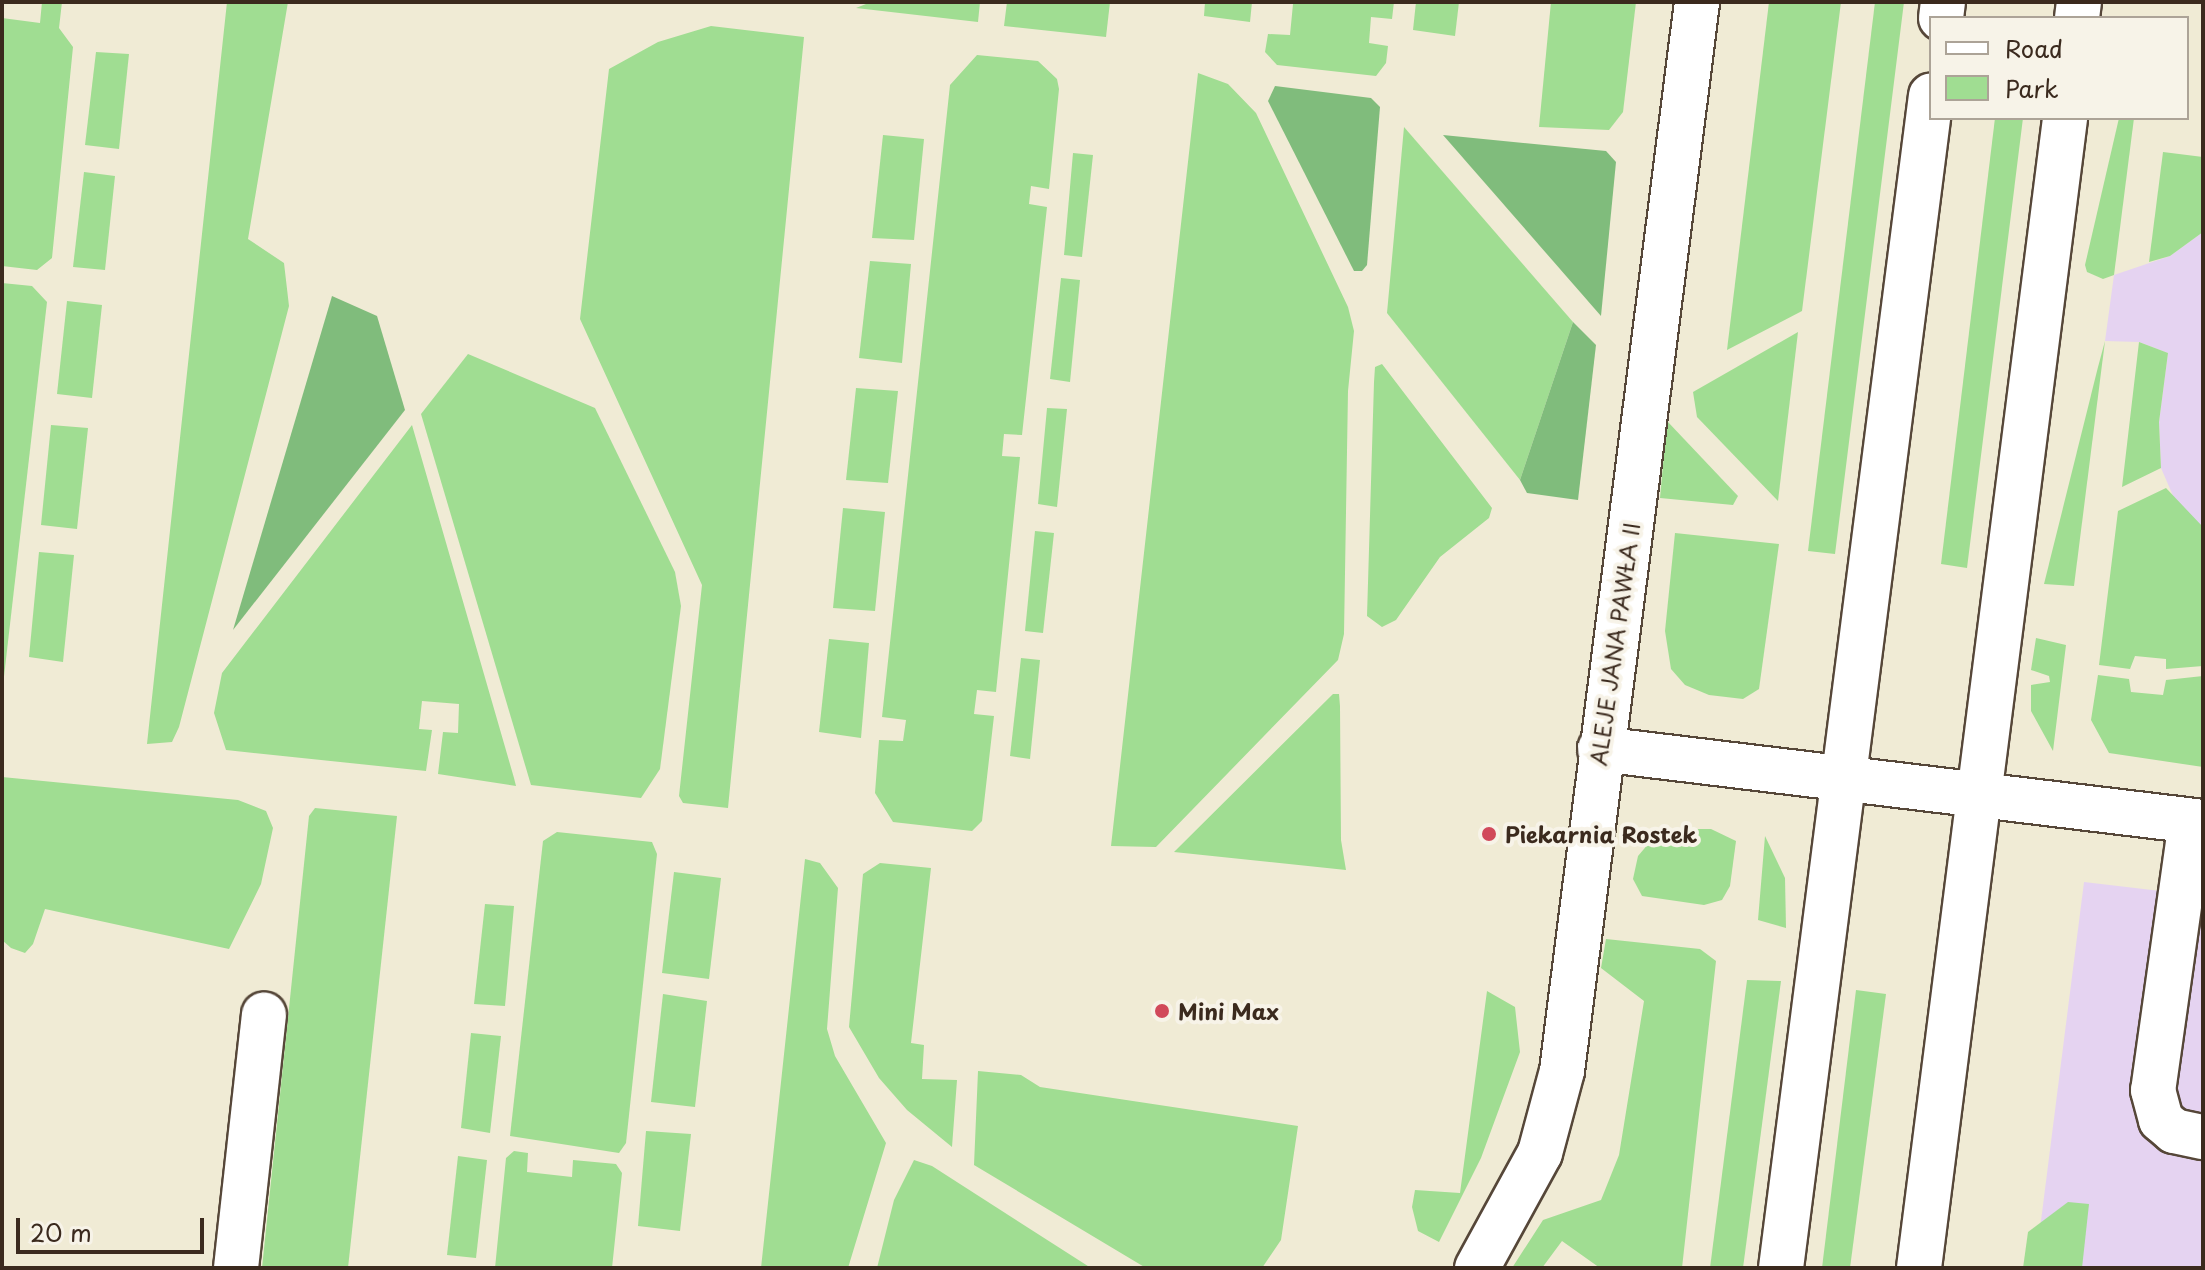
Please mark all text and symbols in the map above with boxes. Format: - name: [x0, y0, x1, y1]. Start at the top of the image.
- legend: [1929, 16, 2189, 120]
- text: Road: [2005, 30, 2063, 66]
- text: Park: [2005, 70, 2059, 106]
- street label: ALEJE JANA PAWŁA II: [1584, 520, 1644, 768]
- place label: Piekarnia Rostek: [1505, 821, 1697, 847]
- marker: Piekarnia Rostek: [1480, 825, 1498, 843]
- place label: Mini Max: [1178, 998, 1279, 1024]
- marker: Mini Max: [1153, 1002, 1171, 1020]
- scale bar: [20, 1202, 208, 1252]
- text: 20 m: [30, 1214, 92, 1250]

